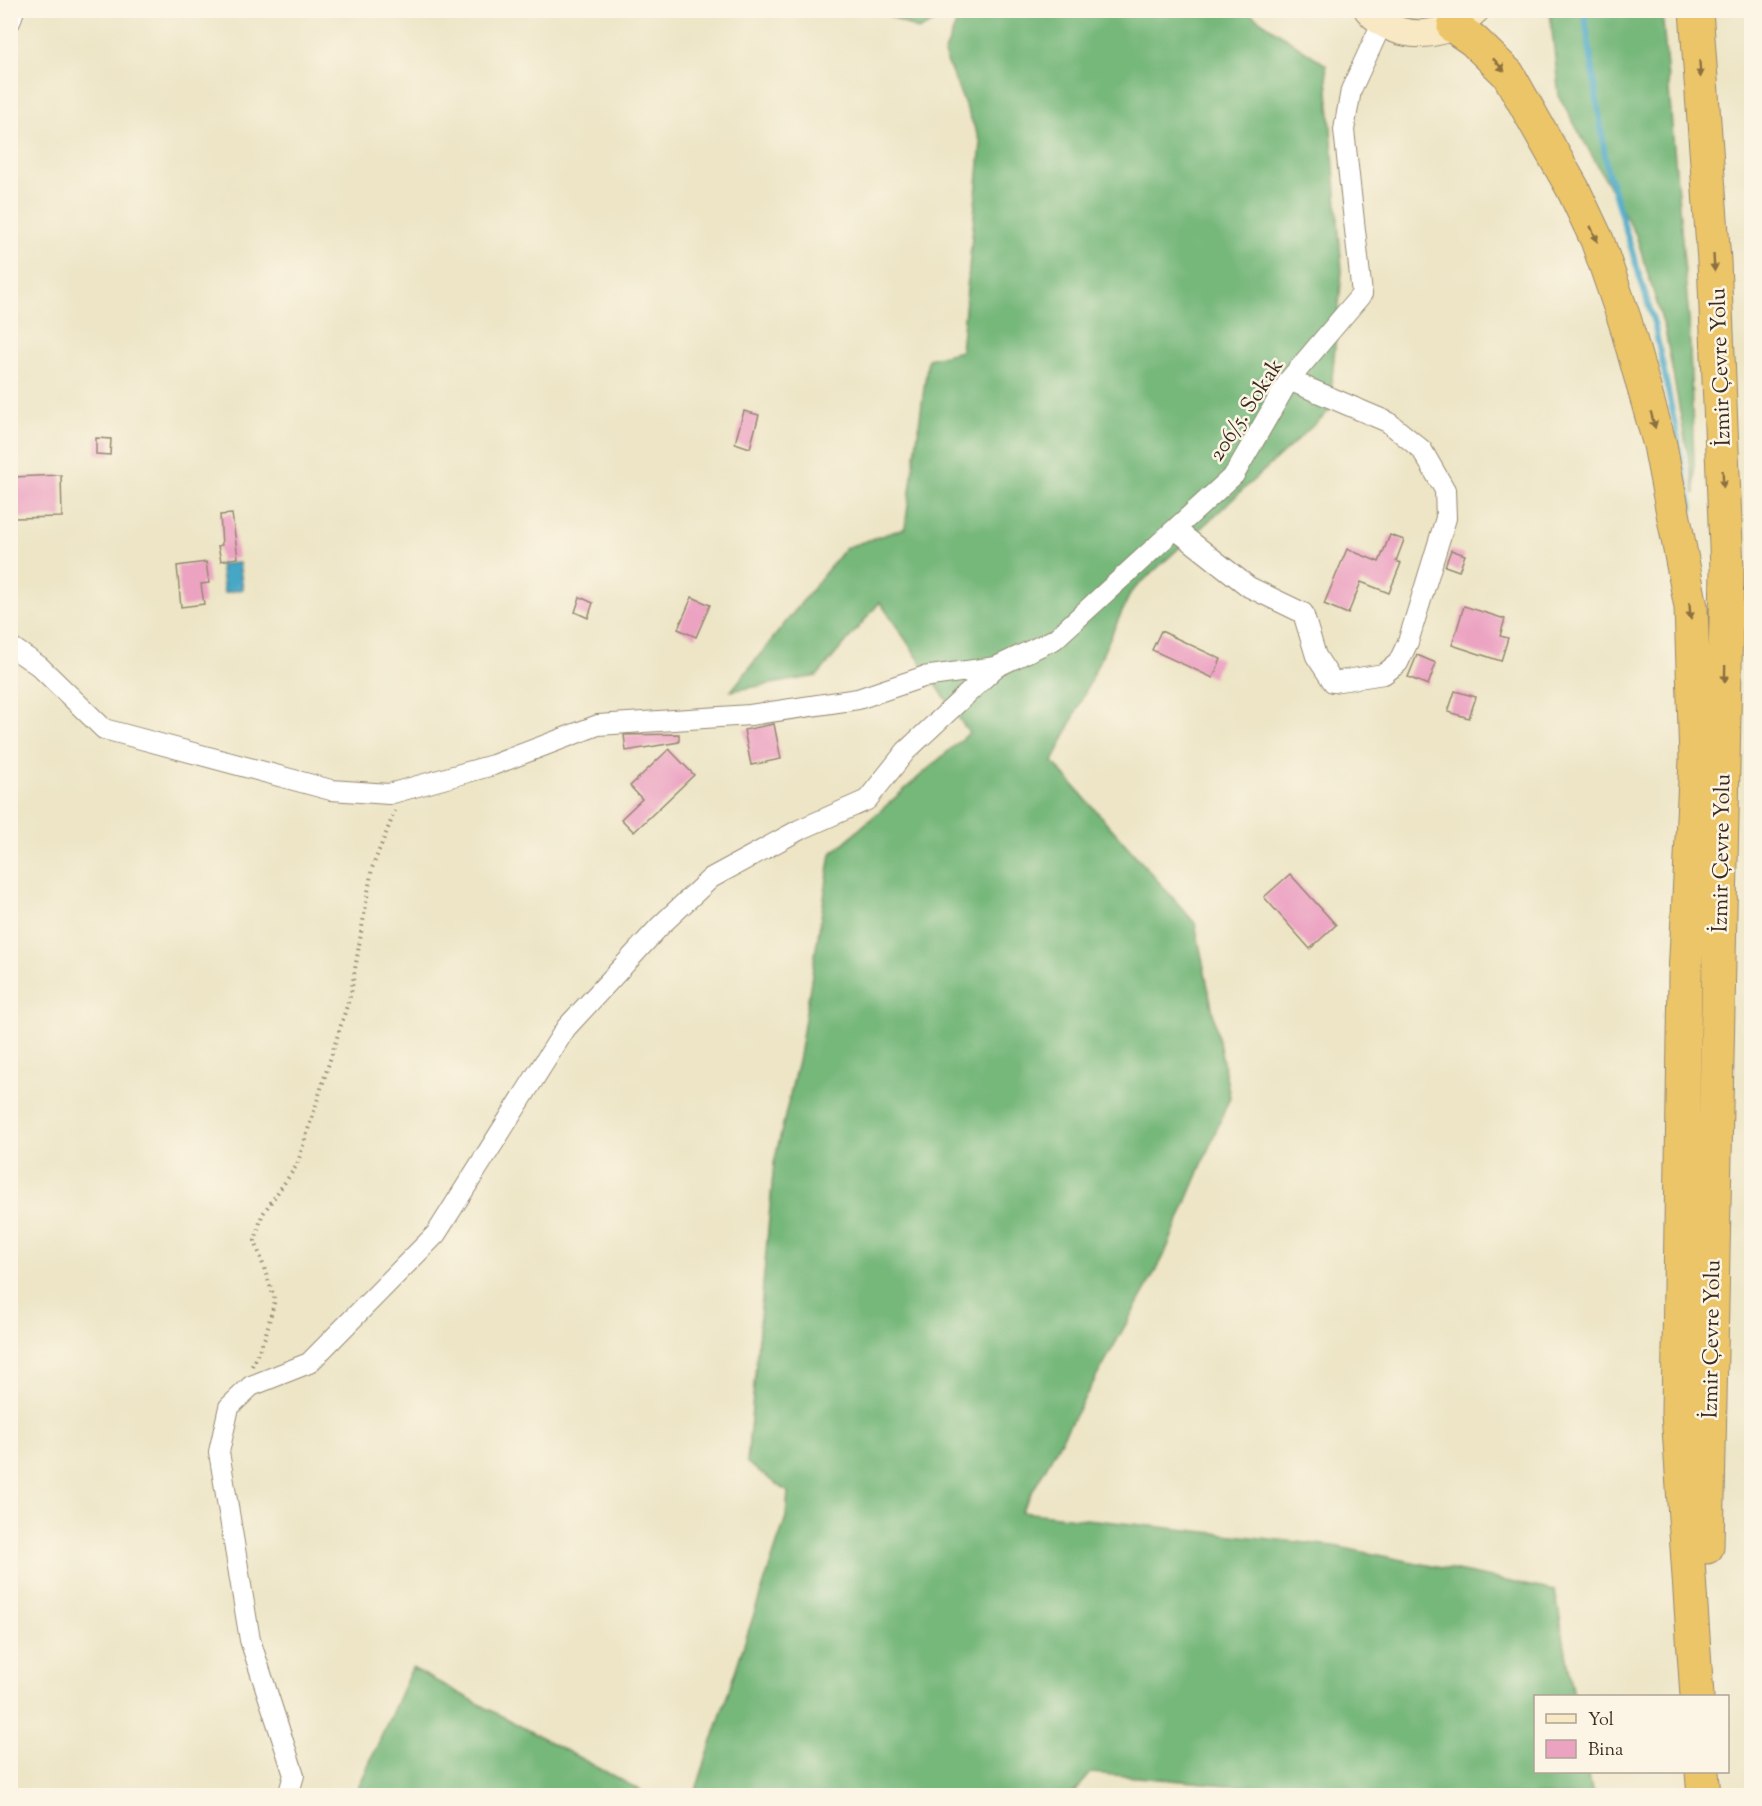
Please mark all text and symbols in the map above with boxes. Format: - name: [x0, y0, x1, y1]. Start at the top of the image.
- one-way arrow: [1492, 57, 1506, 72]
- one-way arrow: [1695, 59, 1705, 78]
- one-way arrow: [1589, 226, 1599, 244]
- one-way arrow: [1710, 254, 1719, 273]
- street label: İzmir Çevre Yolu: [1703, 287, 1741, 447]
- street label: 206/5. Sokak: [1202, 353, 1293, 468]
- one-way arrow: [1649, 411, 1659, 429]
- one-way arrow: [1719, 470, 1728, 489]
- one-way arrow: [1686, 602, 1695, 621]
- one-way arrow: [1720, 665, 1729, 684]
- street label: İzmir Çevre Yolu: [1706, 773, 1740, 933]
- street label: İzmir Çevre Yolu: [1696, 1259, 1730, 1419]
- legend: [1534, 1695, 1729, 1773]
- text: Yol: [1588, 1708, 1614, 1734]
- text: Bina: [1588, 1738, 1623, 1764]

